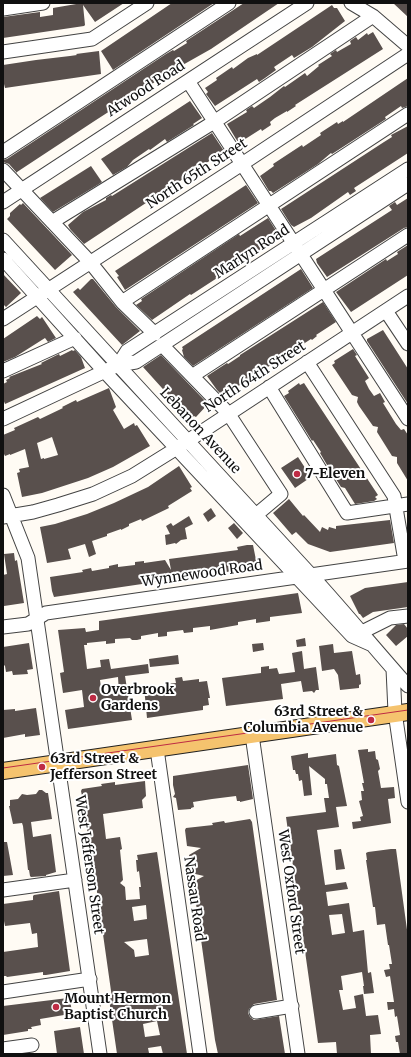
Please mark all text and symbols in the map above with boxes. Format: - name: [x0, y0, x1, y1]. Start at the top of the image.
- street label: Atwood Road: [104, 57, 188, 121]
- street label: North 65th Street: [143, 135, 251, 213]
- street label: Marlyn Road: [211, 221, 293, 283]
- street label: North 64th Street: [201, 338, 309, 416]
- street label: Lebanon Avenue: [156, 385, 244, 477]
- place label: 7-Eleven: [305, 466, 365, 482]
- marker: 7-Eleven: [292, 469, 302, 479]
- street label: Wynnewood Road: [140, 557, 264, 591]
- place label: Overbrook Gardens: [101, 682, 174, 714]
- marker: Overbrook Gardens: [88, 693, 98, 703]
- place label: 63rd Street & Columbia Avenue: [244, 704, 363, 736]
- marker: 63rd Street & Columbia Avenue: [366, 715, 376, 725]
- place label: 63rd Street & Jefferson Street: [50, 751, 157, 784]
- marker: 63rd Street & Jefferson Street: [37, 762, 47, 772]
- street label: West Jefferson Street: [71, 794, 107, 936]
- street label: West Oxford Street: [274, 828, 308, 956]
- street label: Nassau Road: [180, 855, 208, 943]
- place label: Mount Hermon Baptist Church: [64, 991, 171, 1024]
- marker: Mount Hermon Baptist Church: [51, 1002, 61, 1012]

